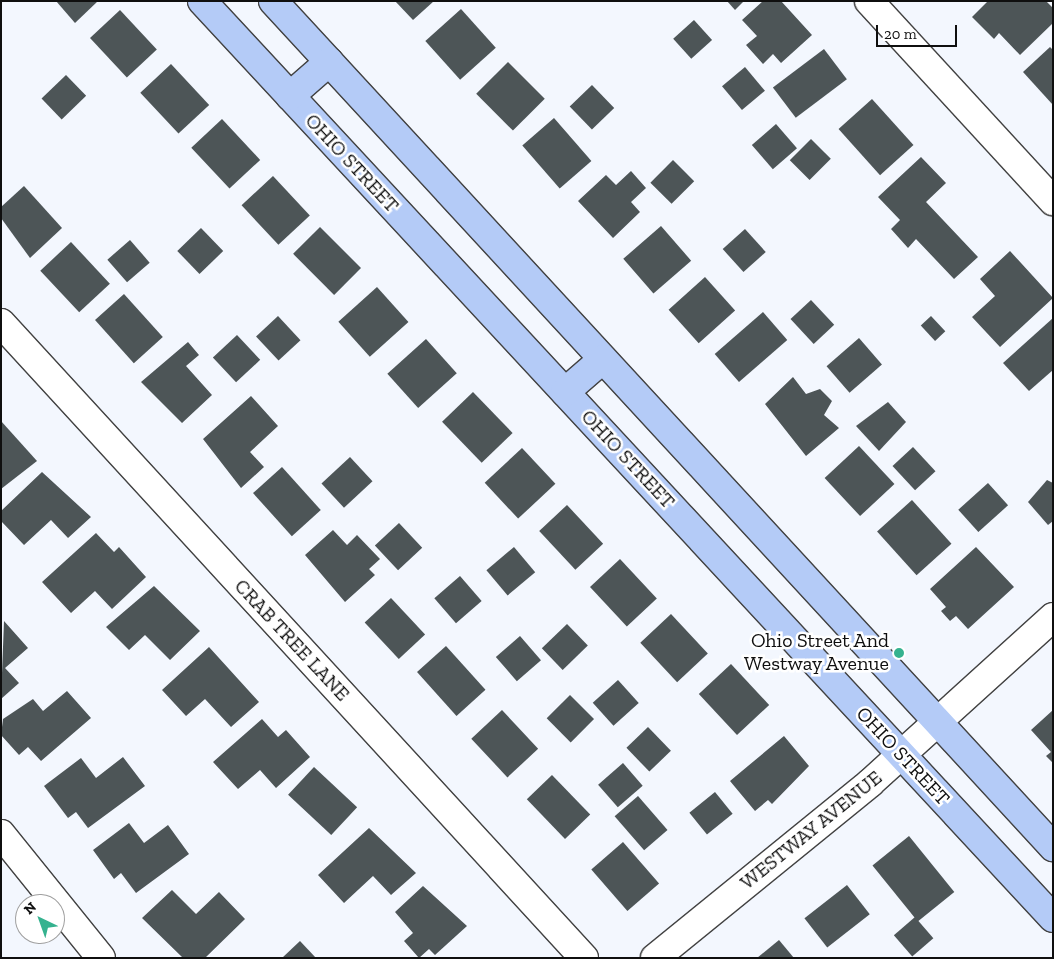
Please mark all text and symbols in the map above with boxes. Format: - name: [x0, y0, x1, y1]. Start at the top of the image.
- scale bar: [879, 15, 960, 47]
- text: 20 m: [884, 25, 917, 43]
- street label: OHIO STREET: [300, 109, 404, 217]
- street label: OHIO STREET: [576, 405, 680, 513]
- street label: CRAB TREE LANE: [229, 574, 355, 706]
- place label: Ohio Street And Westway Avenue: [743, 629, 889, 676]
- marker: Ohio Street And Westway Avenue: [893, 647, 905, 659]
- street label: OHIO STREET: [851, 702, 955, 810]
- street label: WESTWAY AVENUE: [735, 765, 887, 895]
- north arrow: [15, 894, 65, 944]
- text: N: [21, 898, 40, 918]

